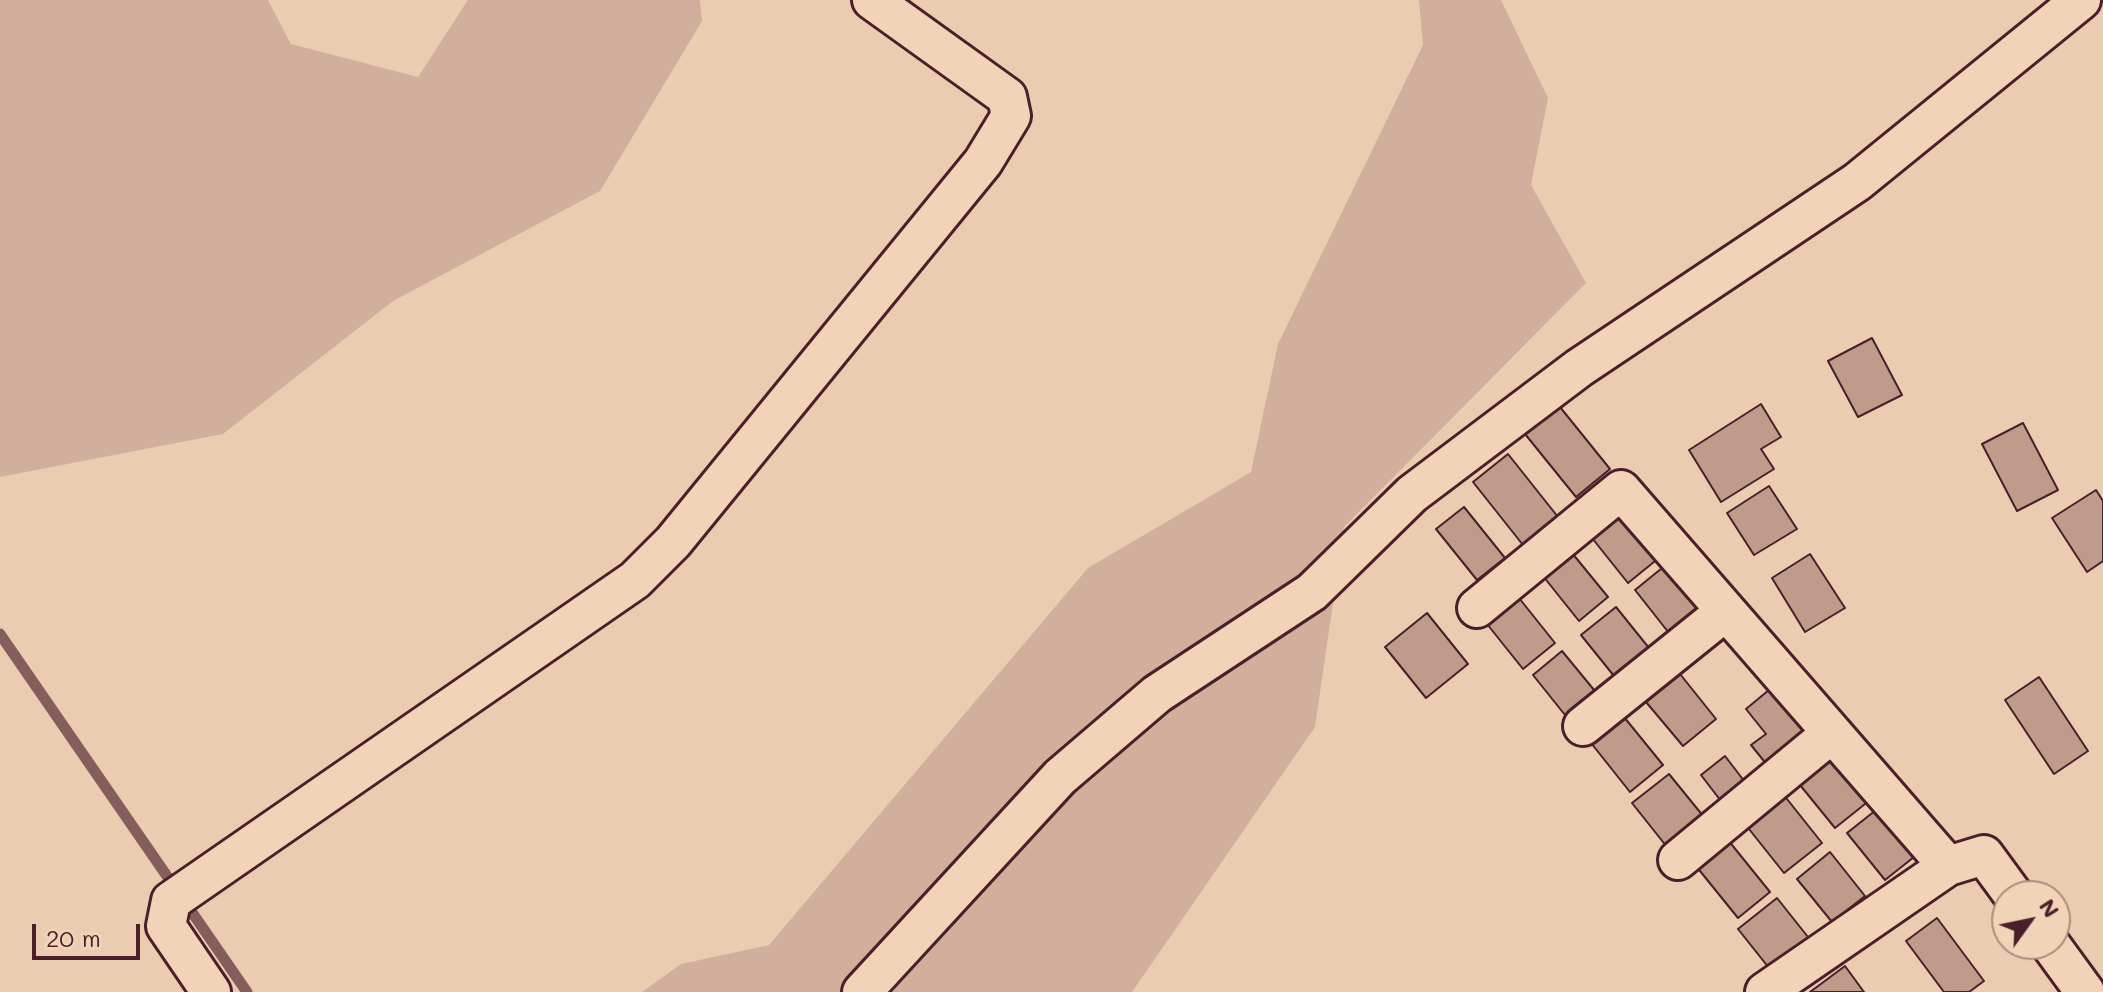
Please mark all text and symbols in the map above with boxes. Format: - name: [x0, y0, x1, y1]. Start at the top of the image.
- north arrow: [1991, 880, 2071, 960]
- text: N: [2033, 893, 2067, 923]
- scale bar: [36, 908, 144, 958]
- text: 20 m: [46, 922, 101, 953]

